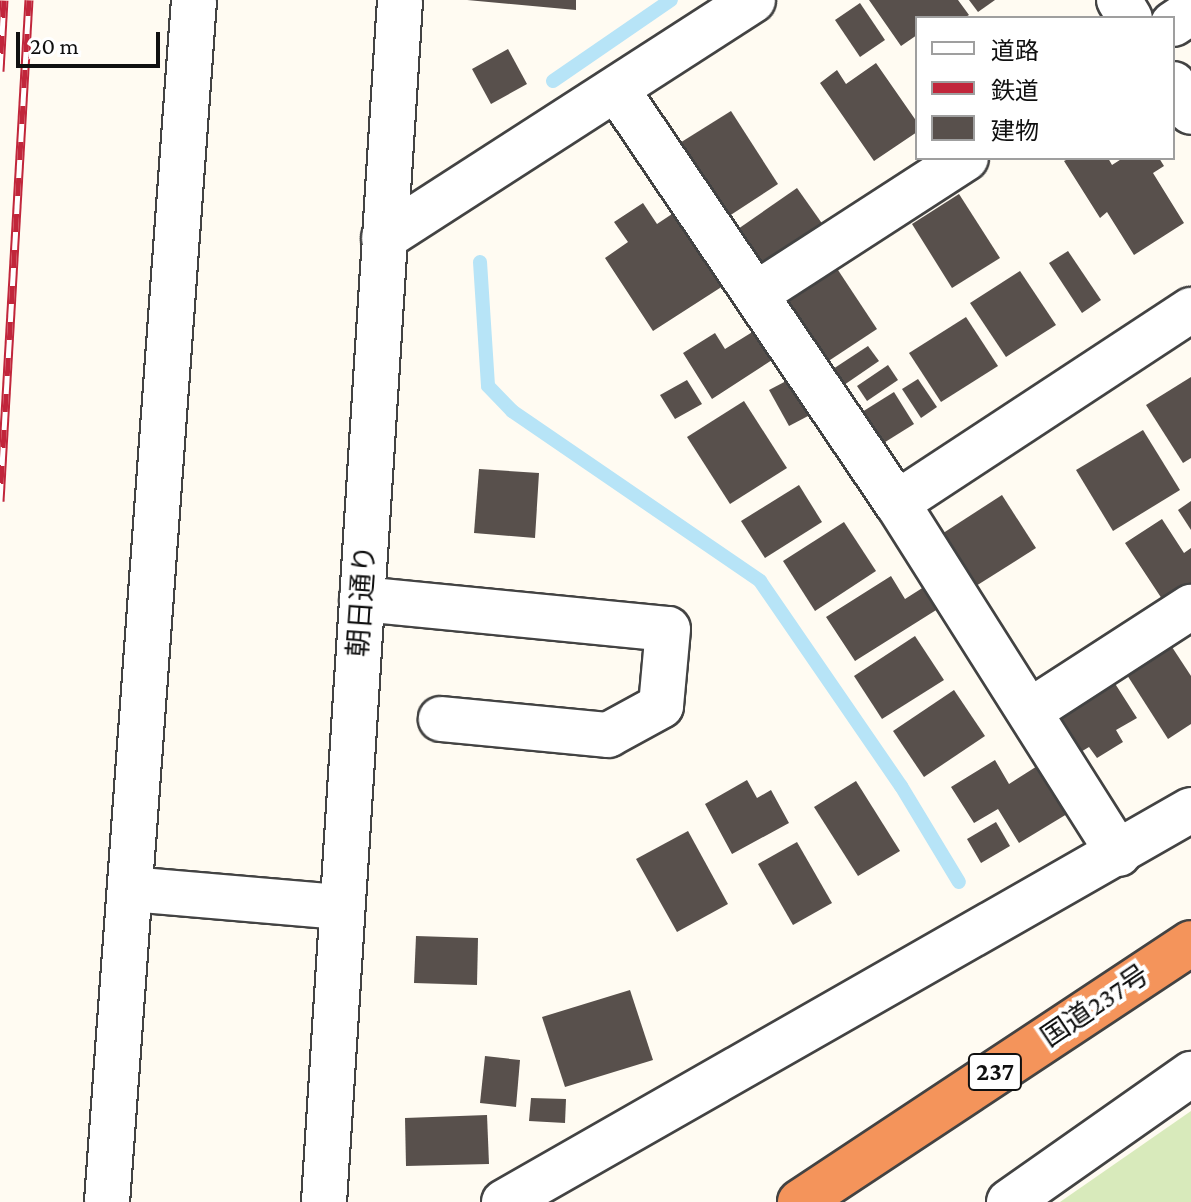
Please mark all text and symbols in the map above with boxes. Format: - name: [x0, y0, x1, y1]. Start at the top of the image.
- scale bar: [20, 16, 164, 66]
- legend: [915, 16, 1175, 160]
- text: 20 m: [30, 32, 79, 59]
- text: 道路: [991, 37, 1039, 64]
- text: 鉄道: [991, 77, 1039, 104]
- text: 建物: [991, 117, 1039, 144]
- street label: 朝日通り: [341, 544, 383, 658]
- street label: 国道237号: [1035, 958, 1155, 1054]
- road number: 237: [967, 1050, 1023, 1094]

